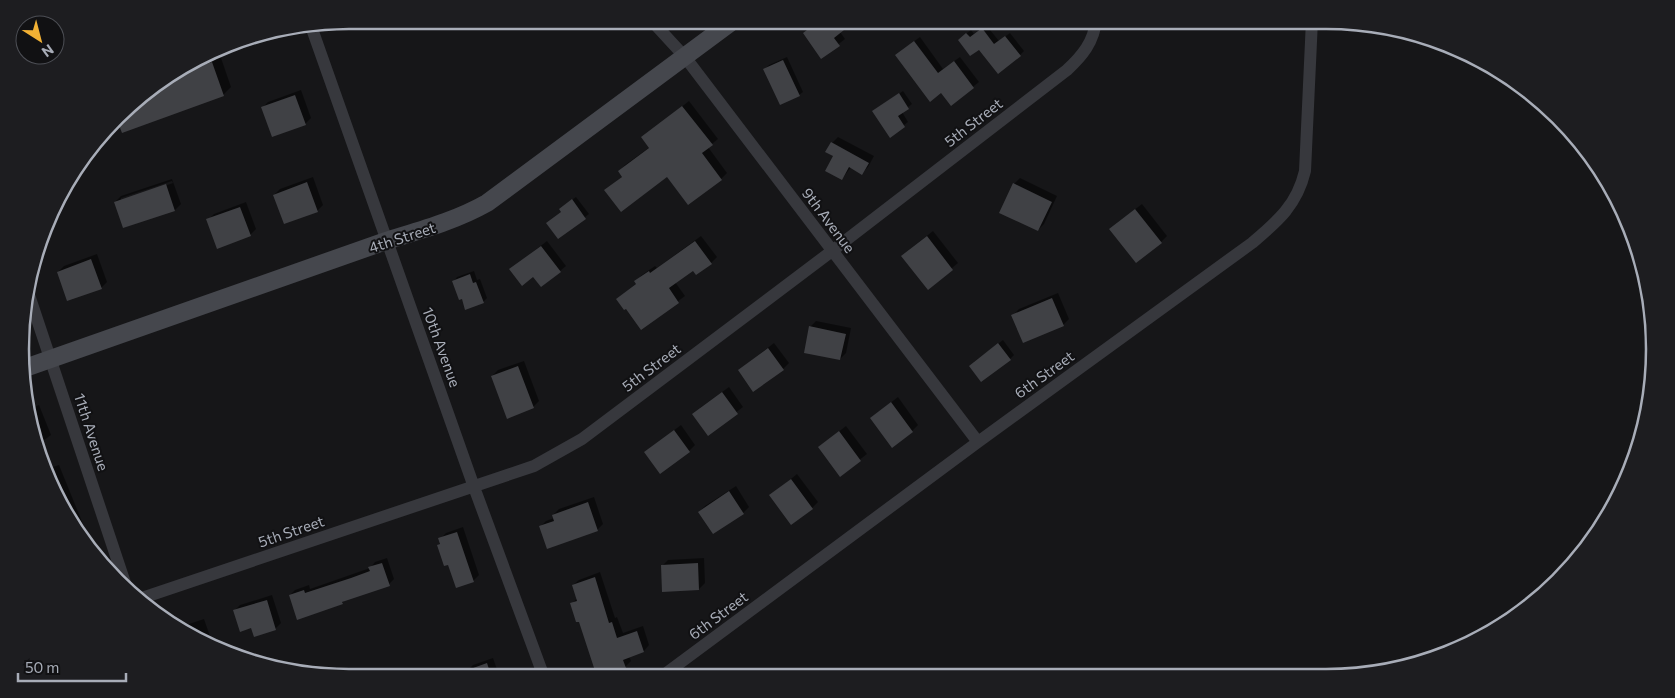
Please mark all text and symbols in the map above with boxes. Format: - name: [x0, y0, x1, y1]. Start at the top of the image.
- north arrow: [15, 15, 65, 65]
- text: N: [39, 41, 57, 61]
- street label: 5th Street: [940, 94, 1006, 150]
- street label: 9th Avenue: [799, 184, 859, 256]
- street label: 4th Street: [366, 218, 438, 256]
- street label: 10th Avenue: [419, 305, 465, 390]
- street label: 5th Street: [618, 339, 684, 395]
- street label: 6th Street: [1011, 346, 1077, 402]
- street label: 11th Avenue: [71, 391, 113, 473]
- street label: 5th Street: [256, 511, 326, 551]
- street label: 6th Street: [685, 587, 751, 643]
- scale bar: [18, 650, 125, 682]
- text: 50 m: [25, 658, 59, 676]

